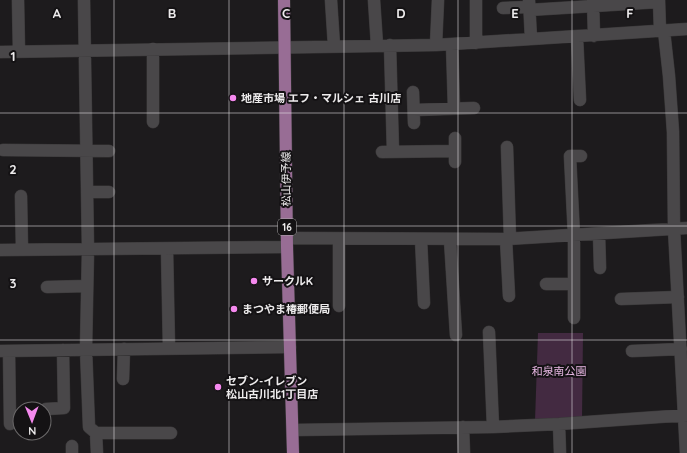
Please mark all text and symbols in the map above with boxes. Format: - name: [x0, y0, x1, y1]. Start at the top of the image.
- text: A: [53, 5, 62, 21]
- text: B: [168, 5, 176, 21]
- text: C: [282, 5, 290, 21]
- text: D: [396, 5, 406, 21]
- text: E: [511, 5, 519, 21]
- text: F: [626, 5, 634, 21]
- text: 1: [10, 48, 16, 64]
- place label: 地産市場 エフ・マルシェ 古川店: [241, 91, 401, 105]
- marker: 地産市場 エフ・マルシェ 古川店: [228, 93, 238, 103]
- street label: 松山伊予線: [279, 152, 293, 207]
- text: 2: [9, 161, 17, 177]
- road number: 16: [278, 219, 296, 235]
- place label: サークルK: [262, 274, 313, 288]
- text: 3: [10, 275, 17, 291]
- marker: サークルK: [249, 276, 259, 286]
- place label: まつやま椿郵便局: [242, 302, 330, 316]
- marker: まつやま椿郵便局: [229, 304, 239, 314]
- park label: 和泉南公園: [532, 364, 587, 378]
- place label: セブン-イレブン 松山古川北1丁目店: [226, 374, 318, 401]
- marker: セブン-イレブン 松山古川北1丁目店: [213, 382, 223, 392]
- north arrow: [12, 401, 52, 441]
- text: N: [28, 424, 36, 438]

